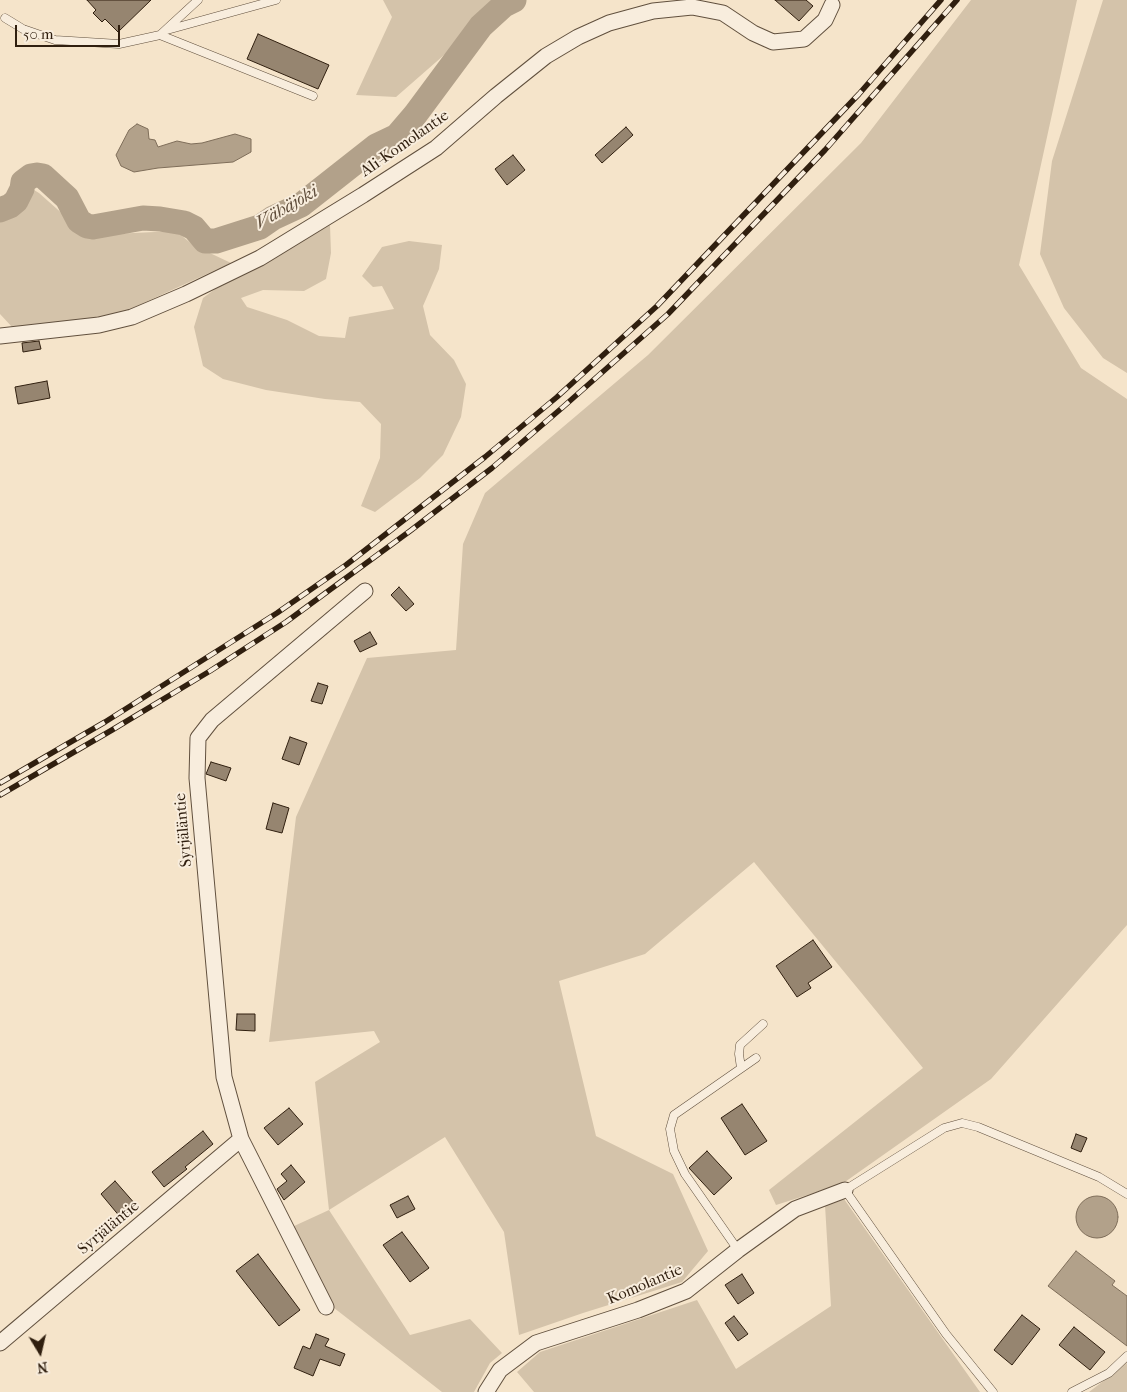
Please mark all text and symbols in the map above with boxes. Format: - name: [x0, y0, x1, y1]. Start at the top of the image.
- scale bar: [18, 15, 122, 47]
- text: 50 m: [23, 25, 53, 43]
- street label: Ali-Komolantie: [357, 106, 453, 182]
- water label: Vähäjoki: [252, 181, 322, 235]
- street label: Syrjäläntie: [171, 792, 197, 868]
- street label: Syrjäläntie: [74, 1197, 144, 1259]
- street label: Komolantie: [605, 1261, 685, 1309]
- north arrow: [15, 1327, 65, 1377]
- text: N: [36, 1358, 49, 1377]

